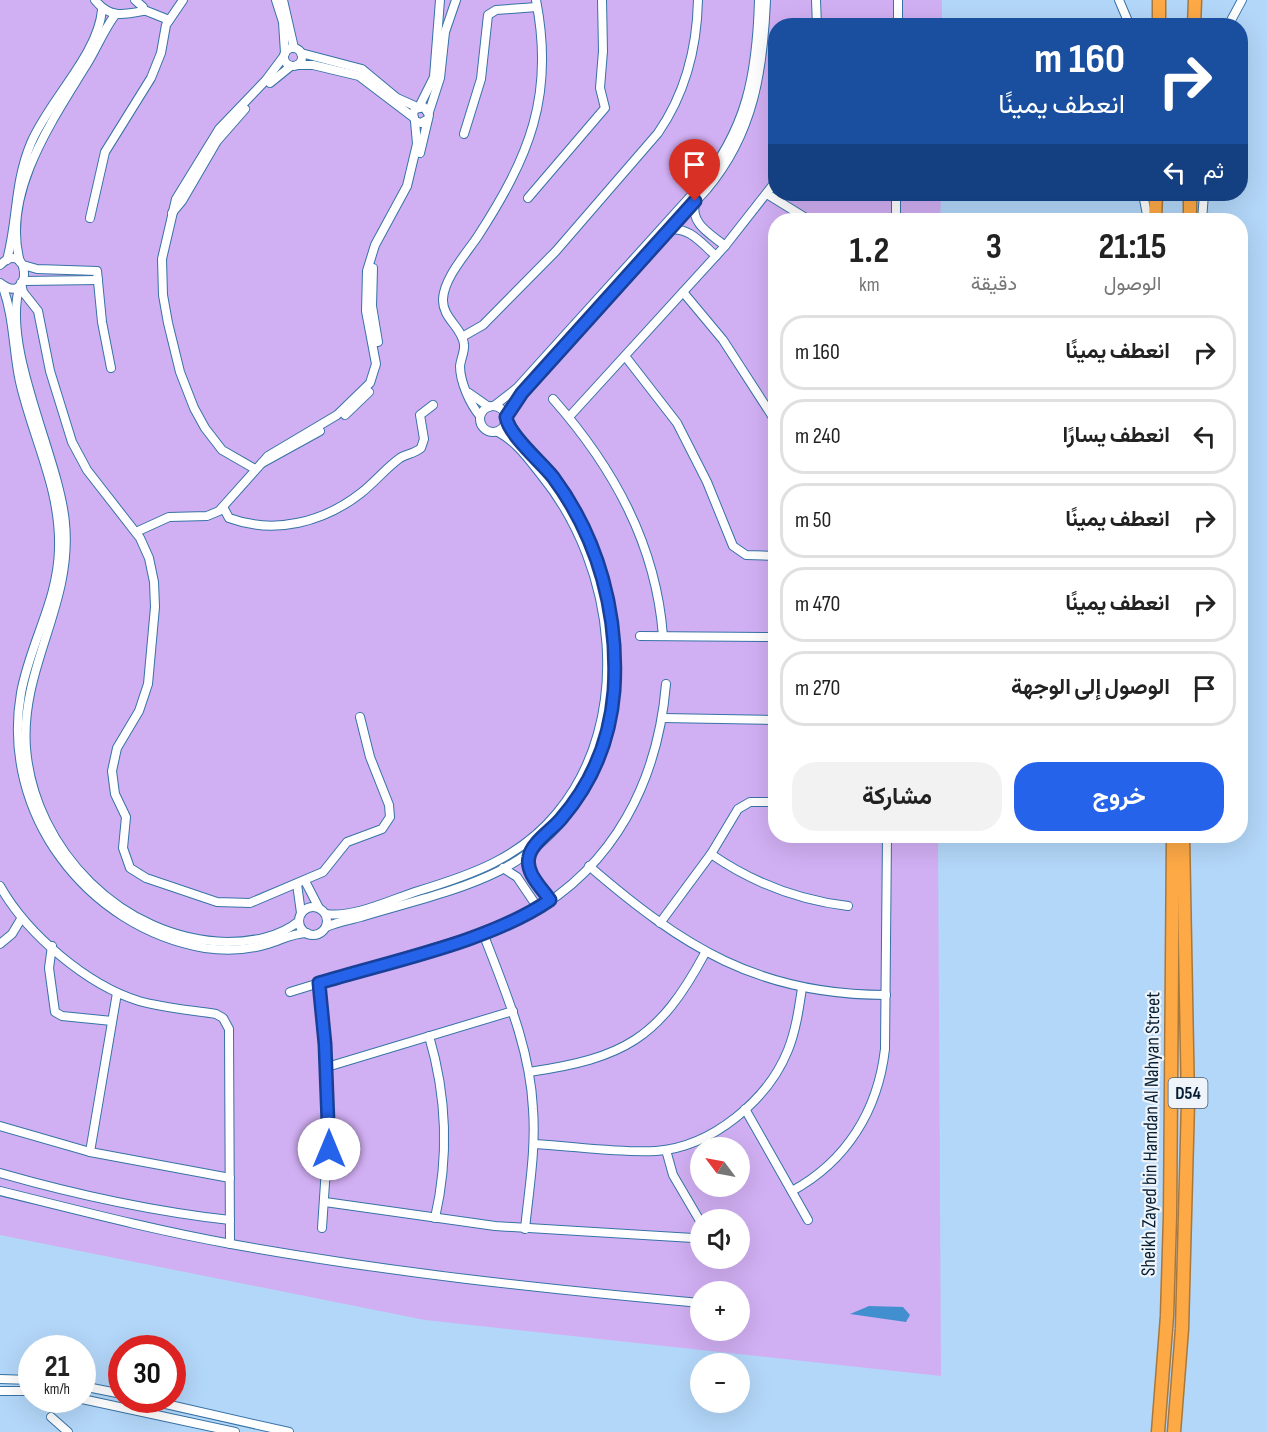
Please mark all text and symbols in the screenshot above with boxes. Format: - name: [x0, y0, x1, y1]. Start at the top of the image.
- text: 160 m: [1034, 34, 1125, 85]
- icon: right: [1146, 42, 1224, 120]
- text: انعطف يمينًا: [998, 89, 1125, 121]
- pin: [669, 139, 720, 201]
- icon: arrive: [678, 148, 711, 181]
- icon: left: [1158, 156, 1191, 189]
- text: ثم: [1203, 158, 1224, 185]
- text: 3: [986, 226, 1002, 269]
- text: 21:15: [1099, 226, 1166, 269]
- text: 1.2: [850, 230, 889, 273]
- text: دقيقة: [971, 272, 1017, 296]
- text: الوصول: [1104, 272, 1161, 296]
- text: km: [859, 273, 880, 297]
- icon: right: [1188, 336, 1221, 369]
- text: انعطف يمينًا: [1065, 338, 1170, 365]
- text: 160 m: [795, 339, 840, 366]
- icon: left: [1188, 420, 1221, 453]
- text: انعطف يسارًا: [1062, 422, 1170, 449]
- text: 240 m: [795, 423, 841, 450]
- icon: right: [1188, 504, 1221, 537]
- text: انعطف يمينًا: [1065, 506, 1170, 533]
- text: 50 m: [795, 507, 831, 534]
- icon: right: [1188, 588, 1221, 621]
- text: انعطف يمينًا: [1065, 590, 1170, 617]
- text: 470 m: [795, 591, 840, 618]
- icon: arrive: [1188, 672, 1221, 705]
- text: الوصول إلى الوجهة: [1011, 674, 1170, 701]
- text: 270 m: [795, 675, 840, 702]
- button: مشاركة: [792, 762, 1002, 831]
- button: خروج: [1014, 762, 1224, 831]
- street label: Sheikh Zayed bin Hamdan Al Nahyan Street: [1137, 992, 1165, 1276]
- road number: D54: [1168, 1078, 1208, 1108]
- position arrow: [297, 1117, 361, 1181]
- north arrow: [690, 1137, 750, 1197]
- map controls: [690, 1137, 750, 1413]
- button: sound: [690, 1209, 750, 1269]
- button: +: [690, 1281, 750, 1341]
- speed limit sign: 30: [108, 1335, 186, 1413]
- text: 21: [45, 1349, 69, 1385]
- button: −: [690, 1353, 750, 1413]
- text: km/h: [44, 1380, 70, 1399]

